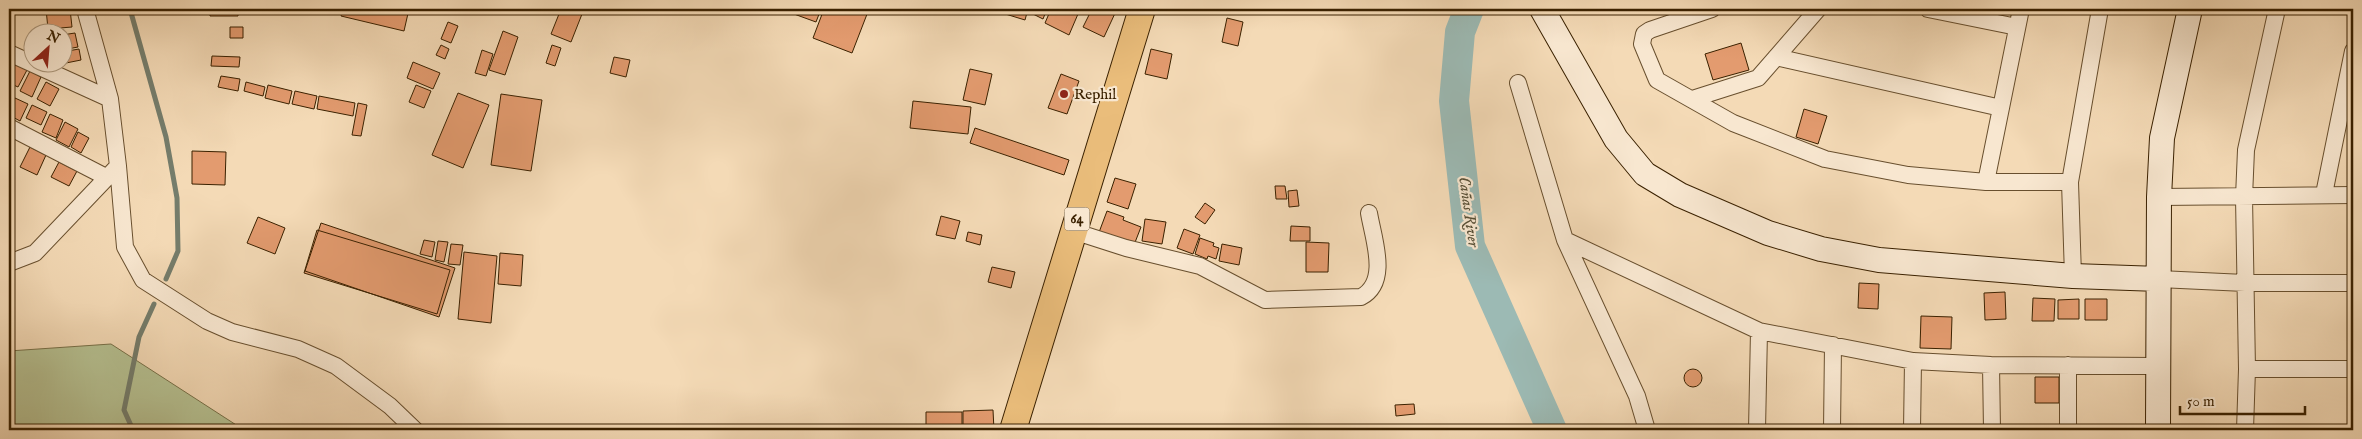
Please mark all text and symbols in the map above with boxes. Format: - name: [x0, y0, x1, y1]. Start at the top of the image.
- north arrow: [22, 22, 72, 72]
- text: N: [43, 26, 63, 48]
- place label: Rephil: [1074, 85, 1117, 104]
- marker: Rephil: [1058, 88, 1070, 100]
- water label: Cañas River: [1453, 175, 1483, 250]
- road number: 64: [1064, 208, 1090, 230]
- scale bar: [2180, 384, 2304, 416]
- text: 50 m: [2187, 392, 2215, 411]

